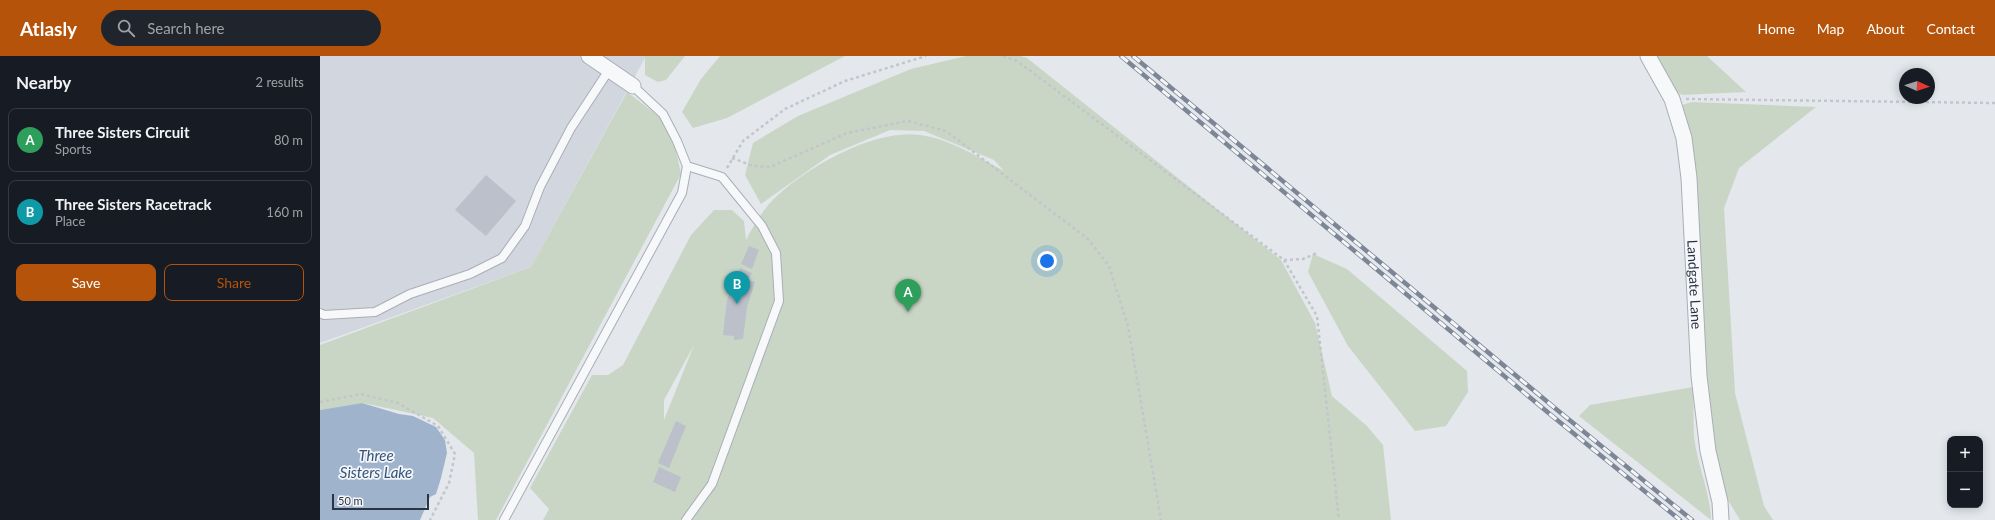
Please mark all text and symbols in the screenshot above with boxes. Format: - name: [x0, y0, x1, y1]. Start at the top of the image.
- search box: [101, 10, 381, 46]
- text: Atlasly: [20, 17, 77, 40]
- icon: search: [115, 17, 137, 39]
- text: Search here: [147, 19, 225, 37]
- text: Home: [1757, 20, 1795, 37]
- text: Map: [1817, 20, 1844, 37]
- text: About: [1866, 20, 1904, 37]
- text: Contact: [1926, 20, 1975, 37]
- north arrow: [1899, 68, 1935, 104]
- text: Nearby: [16, 72, 71, 93]
- text: 2 results: [256, 74, 304, 90]
- text: Three Sisters Circuit: [55, 123, 190, 141]
- text: A: [25, 132, 35, 148]
- text: 80 m: [274, 132, 303, 148]
- text: Sports: [55, 141, 92, 157]
- text: Three Sisters Racetrack: [55, 195, 211, 213]
- text: B: [26, 204, 34, 220]
- text: 160 m: [266, 204, 303, 220]
- text: Place: [55, 213, 85, 229]
- street label: Landgate Lane: [1684, 239, 1706, 330]
- your location: [1037, 251, 1057, 271]
- button: Save: [16, 264, 156, 301]
- button: Share: [164, 264, 304, 301]
- pin: B: [724, 271, 750, 304]
- pin: A: [895, 279, 921, 312]
- map controls: [1947, 436, 1983, 508]
- button: +: [1947, 436, 1983, 472]
- water label: Three Sisters Lake: [340, 446, 412, 481]
- button: −: [1947, 472, 1983, 508]
- scale bar: [332, 492, 429, 511]
- text: 50 m: [338, 494, 363, 507]

